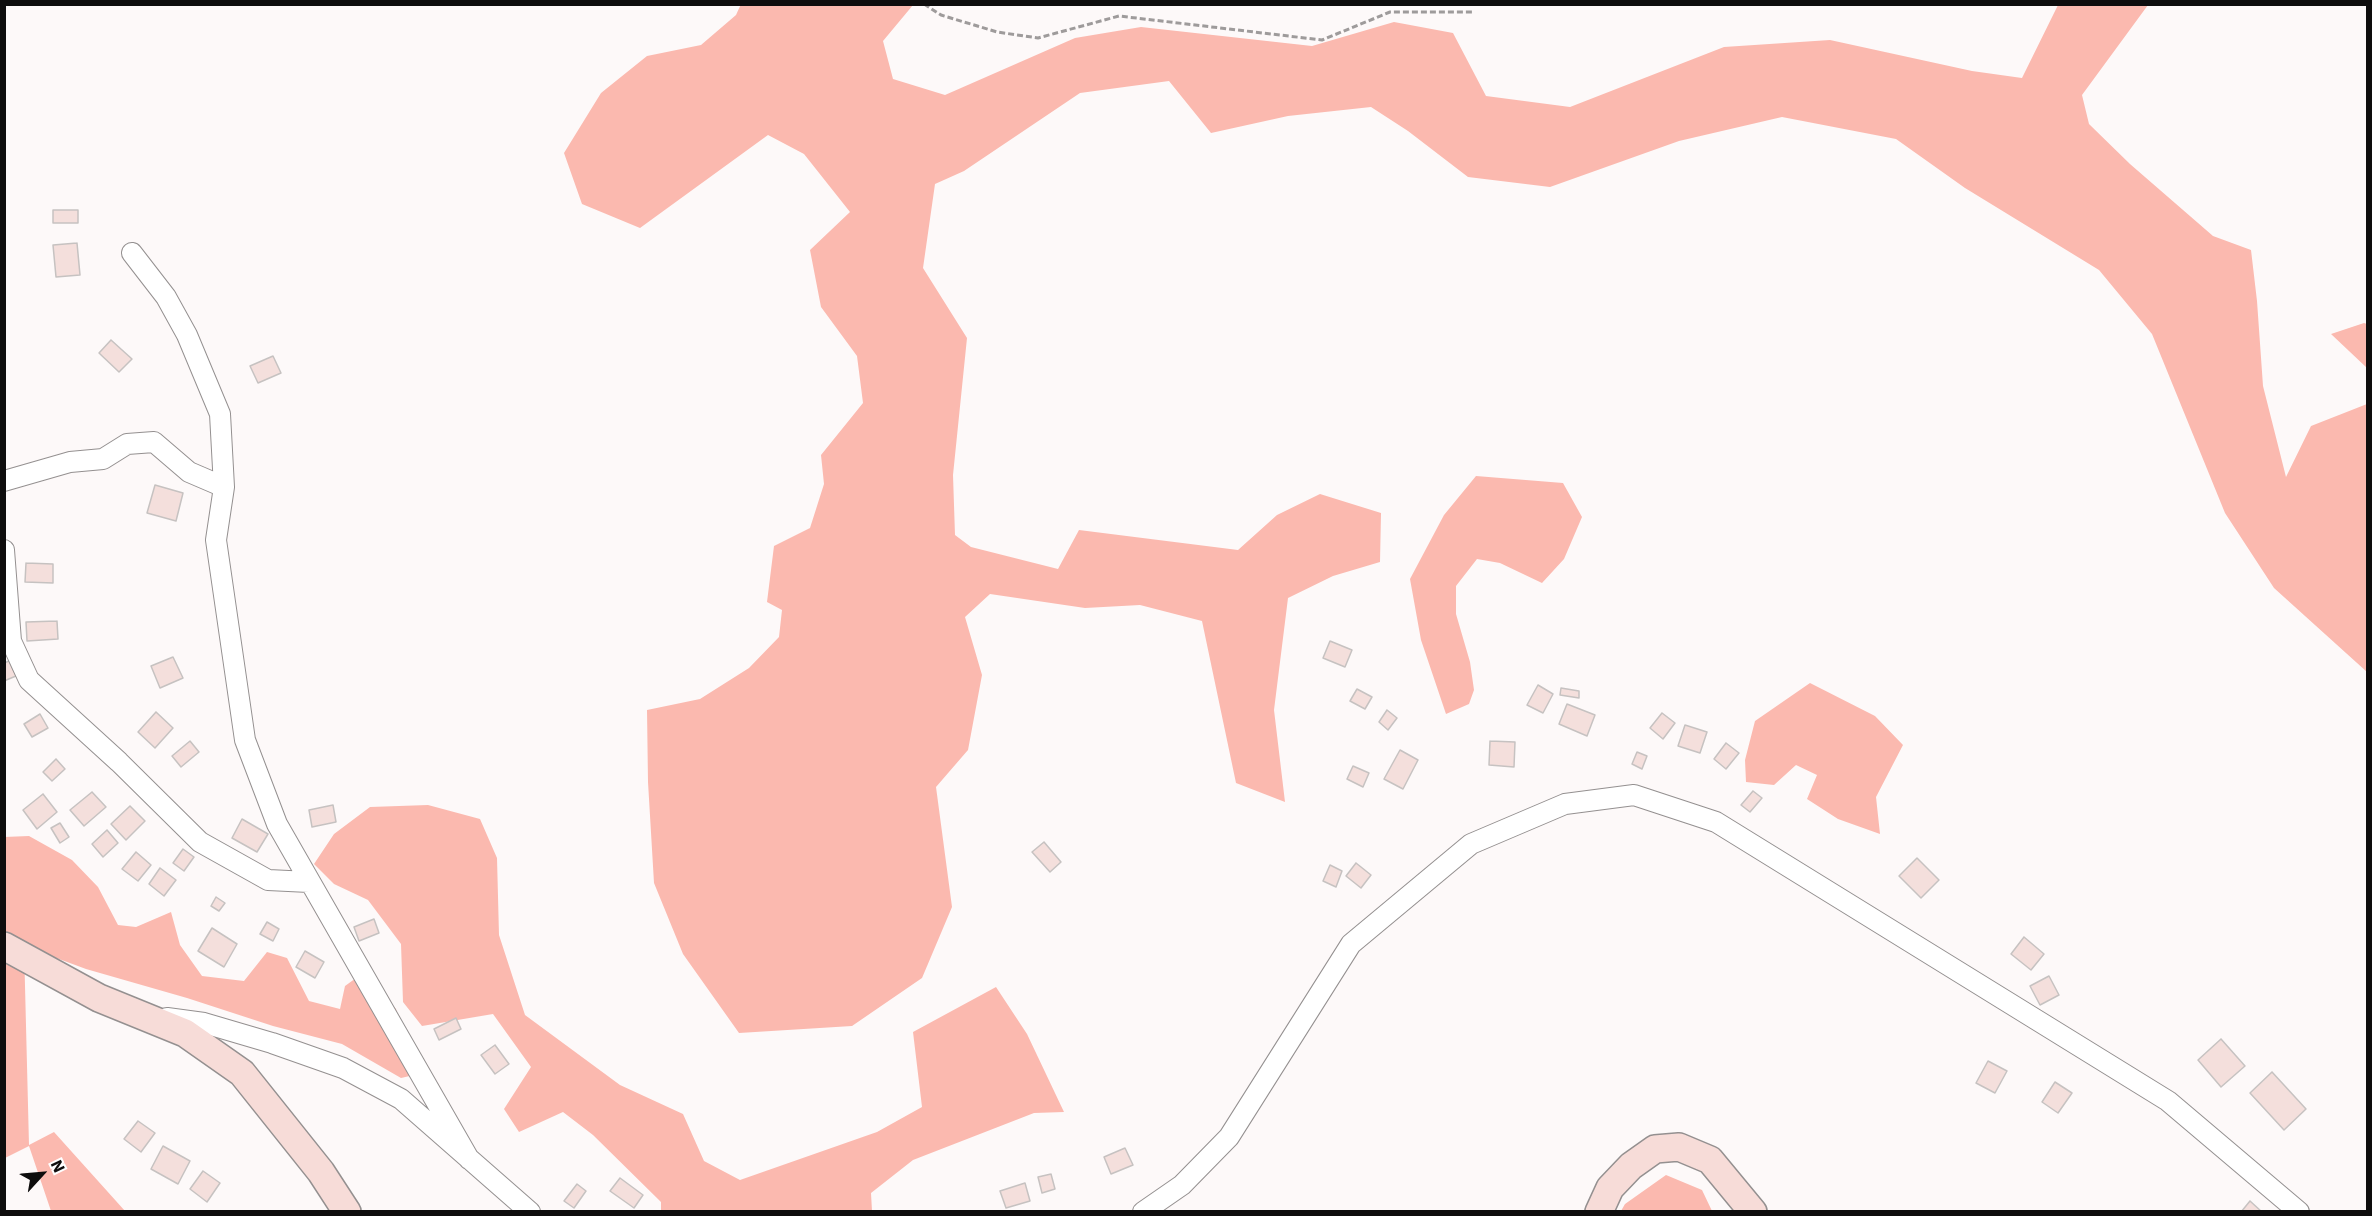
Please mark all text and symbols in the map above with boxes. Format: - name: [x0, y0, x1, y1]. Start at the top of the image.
- north arrow: [12, 1144, 72, 1204]
- text: N: [47, 1157, 70, 1176]

